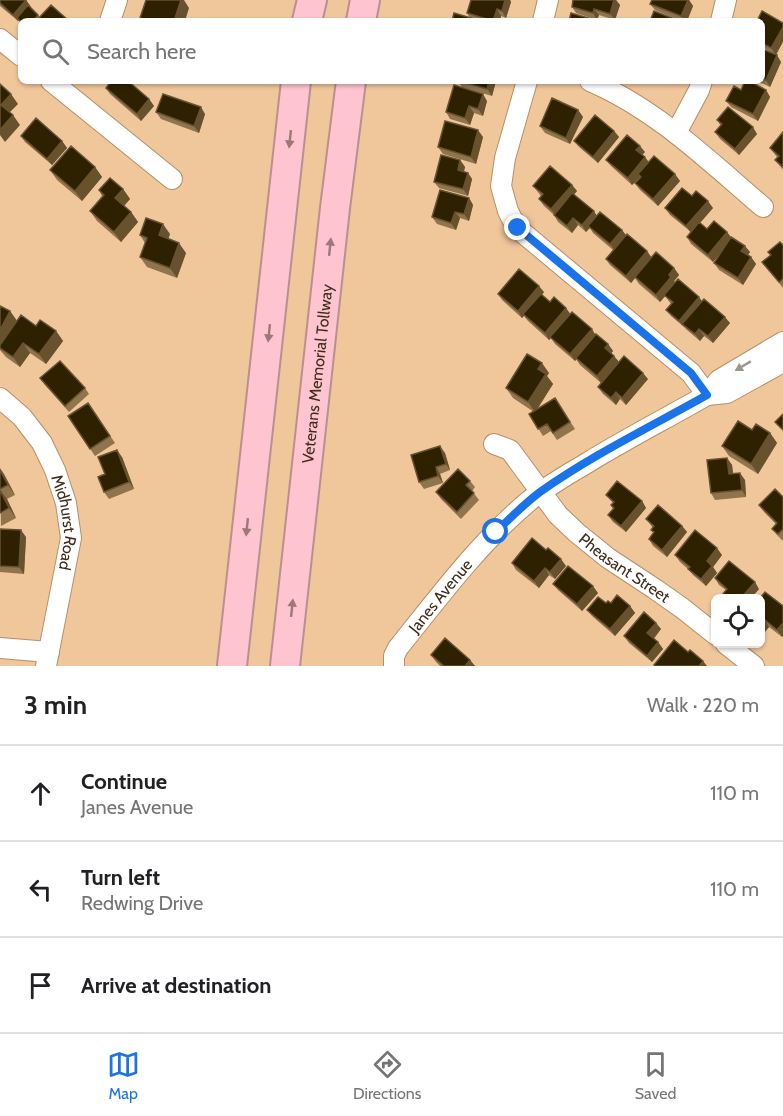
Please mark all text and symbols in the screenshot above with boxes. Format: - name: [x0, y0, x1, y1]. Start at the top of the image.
- search box: [18, 18, 765, 84]
- icon: search: [39, 35, 72, 68]
- text: Search here: [87, 38, 196, 65]
- one-way arrow: [285, 130, 295, 149]
- route end: [504, 214, 530, 240]
- one-way arrow: [326, 237, 335, 256]
- street label: Veterans Memorial Tollway: [298, 283, 337, 464]
- one-way arrow: [264, 324, 273, 343]
- one-way arrow: [734, 361, 751, 371]
- street label: Midhurst Road: [47, 472, 80, 572]
- one-way arrow: [242, 517, 252, 536]
- route start: [482, 518, 508, 544]
- street label: Pheasant Street: [575, 529, 674, 607]
- street label: Janes Avenue: [404, 555, 476, 638]
- map controls: [711, 594, 765, 648]
- button: locate: [711, 594, 765, 648]
- one-way arrow: [287, 598, 296, 617]
- text: 3 min: [24, 689, 87, 721]
- text: Walk · 220 m: [647, 693, 759, 717]
- text: Continue: [81, 768, 167, 795]
- icon: ahead: [24, 777, 57, 810]
- text: 110 m: [710, 781, 759, 805]
- text: Janes Avenue: [81, 795, 193, 819]
- text: Turn left: [81, 864, 160, 891]
- icon: left: [24, 873, 57, 906]
- text: 110 m: [710, 877, 759, 901]
- text: Redwing Drive: [81, 891, 203, 915]
- icon: arrive: [24, 969, 57, 1002]
- text: Arrive at destination: [81, 972, 271, 999]
- tab: Map: [107, 1048, 140, 1103]
- tab: Directions: [353, 1048, 421, 1103]
- tab: Saved: [635, 1048, 676, 1103]

